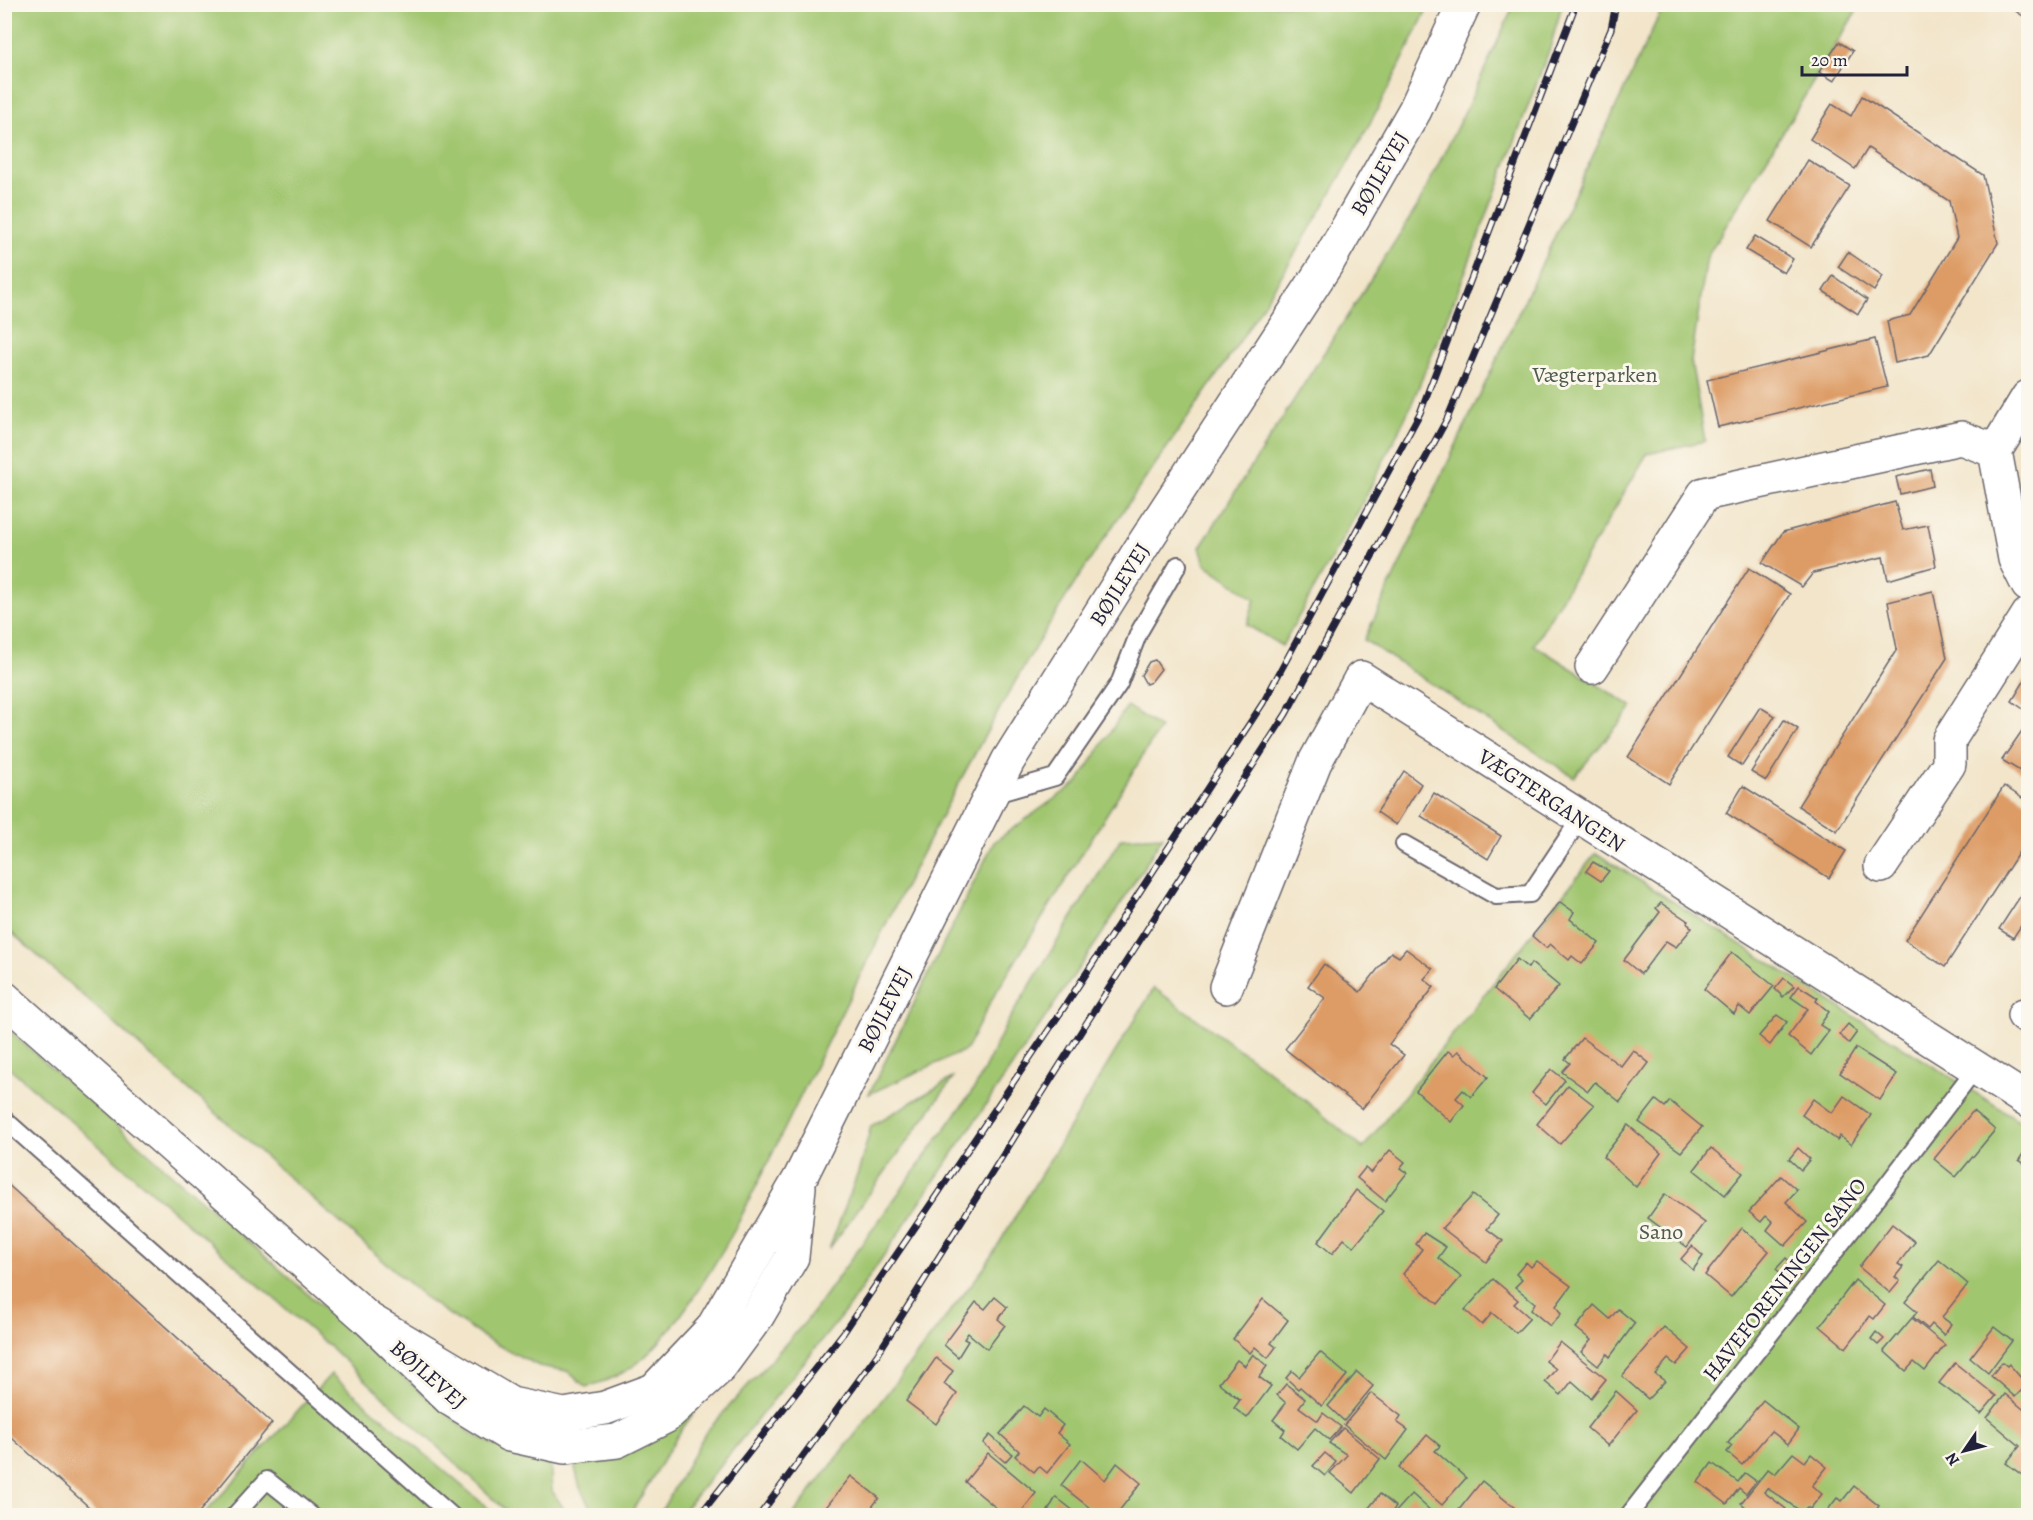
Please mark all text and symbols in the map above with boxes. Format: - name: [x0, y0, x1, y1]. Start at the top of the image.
- scale bar: [1802, 39, 1907, 77]
- text: 20 m: [1811, 48, 1848, 72]
- street label: BØJLEVEJ: [1344, 126, 1416, 221]
- park label: Vægterparken: [1531, 360, 1658, 390]
- street label: BØJLEVEJ: [1083, 537, 1157, 632]
- street label: VÆGTERGANGEN: [1471, 742, 1631, 860]
- street label: BØJLEVEJ: [851, 961, 919, 1058]
- street label: HAVEFORENINGEN SANO: [1696, 1172, 1874, 1388]
- park label: Sano: [1639, 1217, 1683, 1247]
- street label: BØJLEVEJ: [384, 1333, 473, 1416]
- north arrow: [1934, 1421, 1994, 1481]
- text: N: [1940, 1448, 1965, 1470]

